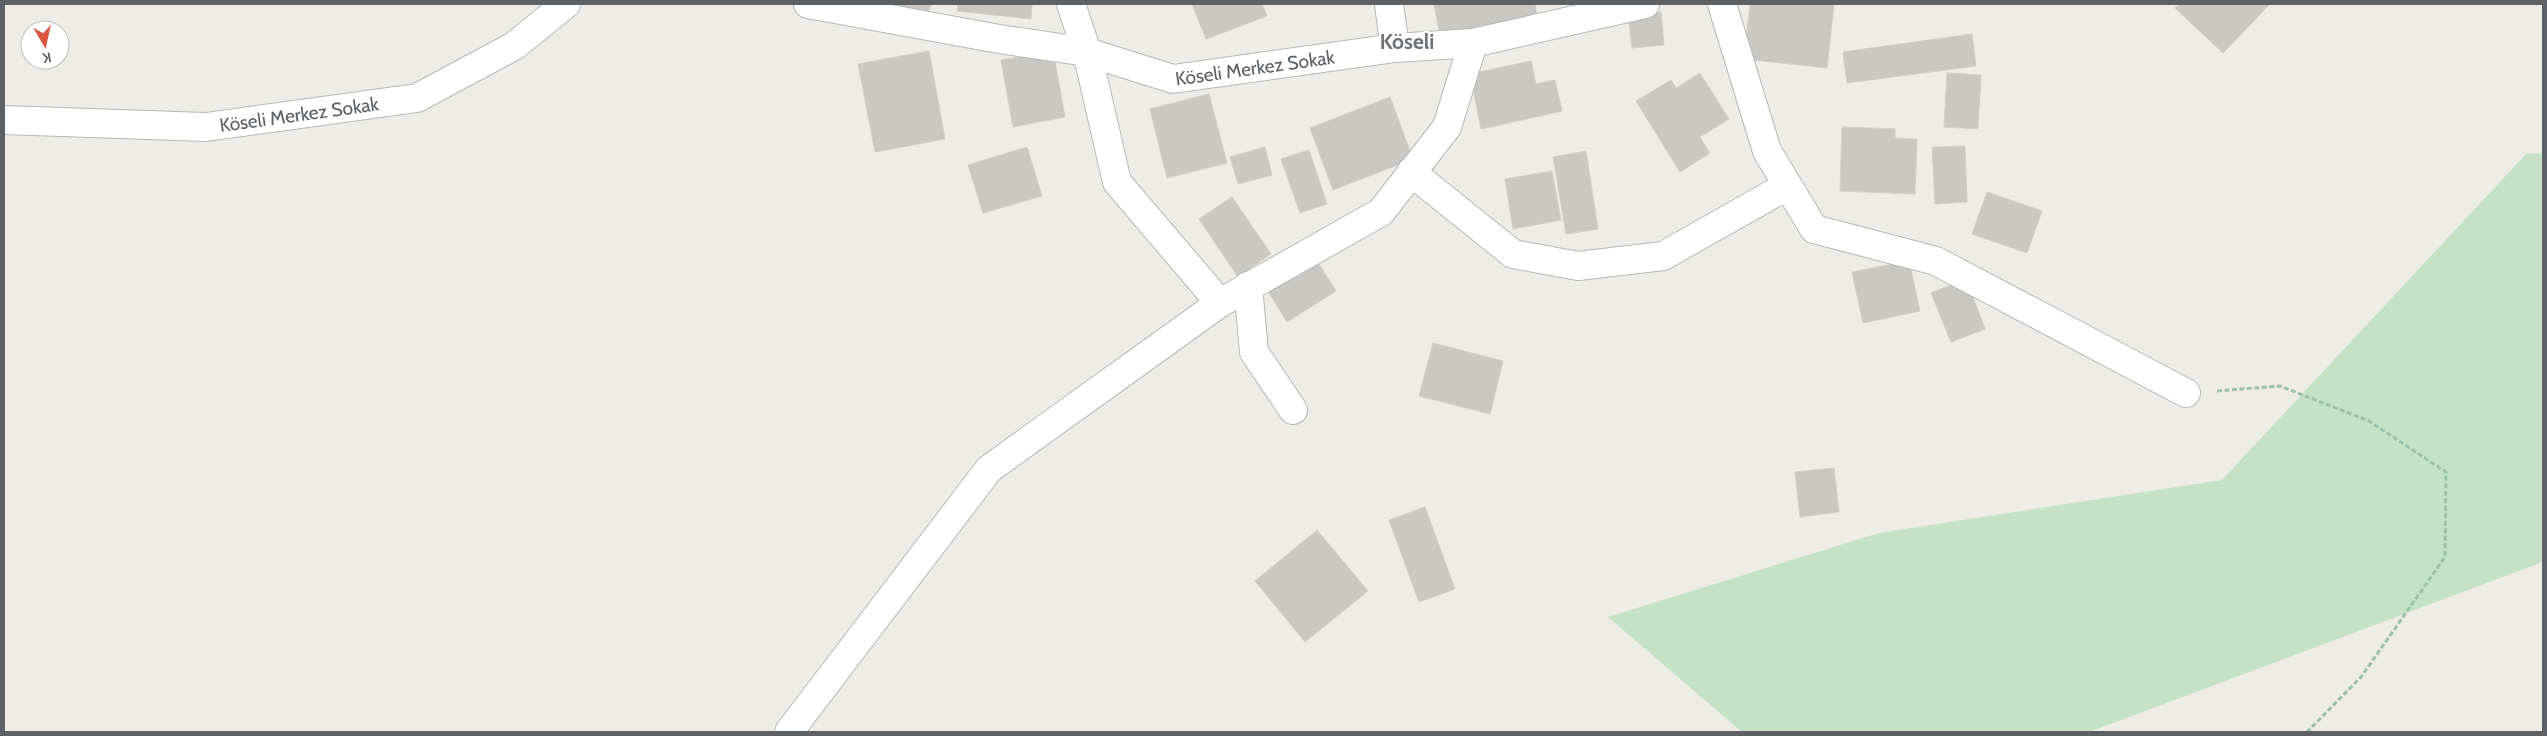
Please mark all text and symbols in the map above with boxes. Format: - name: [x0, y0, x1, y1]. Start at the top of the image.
- north arrow: [20, 20, 70, 70]
- district label: Köseli: [1380, 29, 1434, 54]
- street label: Köseli Merkez Sokak: [1174, 45, 1337, 90]
- text: K: [41, 48, 53, 67]
- street label: Köseli Merkez Sokak: [218, 92, 381, 137]

